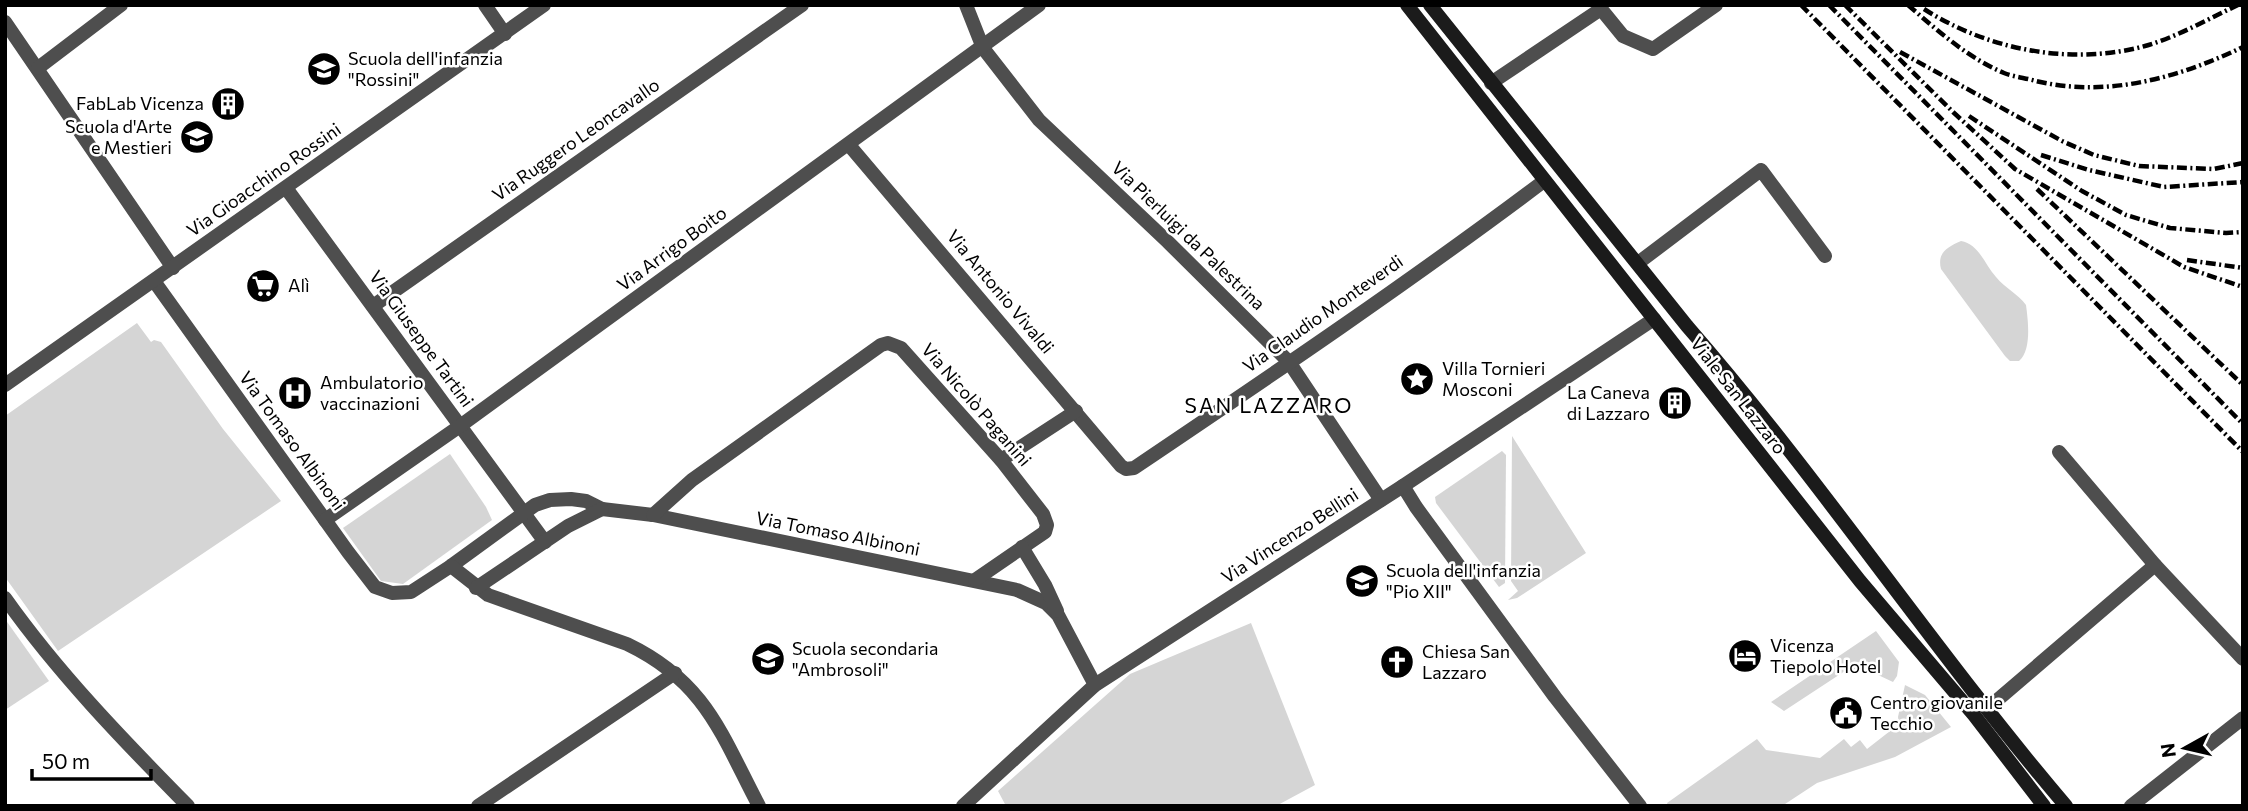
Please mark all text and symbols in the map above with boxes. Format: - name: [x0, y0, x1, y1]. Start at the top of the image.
- place label: Scuola dell'infanzia "Rossini": [348, 47, 503, 90]
- school or university icon: Scuola dell'infanzia "Rossini": [305, 50, 343, 88]
- street label: Via Ruggero Leoncavallo: [488, 73, 663, 205]
- building icon: FabLab Vicenza: [209, 85, 247, 123]
- place label: FabLab Vicenza: [76, 92, 204, 114]
- place label: Scuola d'Arte e Mestieri: [65, 115, 172, 158]
- school or university icon: Scuola d'Arte e Mestieri: [178, 118, 216, 156]
- street label: Via Gioacchino Rossini: [182, 118, 345, 241]
- street label: Via Pierluigi da Palestrina: [1107, 156, 1270, 314]
- street label: Via Arrigo Boito: [612, 201, 730, 295]
- street label: Via Antonio Vivaldi: [943, 225, 1059, 358]
- street label: Via Claudio Monteverdi: [1238, 250, 1407, 377]
- street label: Via Giuseppe Tartini: [365, 266, 479, 411]
- supermarket icon: Alì: [244, 267, 282, 305]
- place label: Alì: [288, 274, 310, 296]
- street label: Viale San Lazzaro: [1686, 333, 1791, 458]
- street label: Via Nicolò Paganini: [917, 338, 1036, 470]
- place label: Villa Tornieri Mosconi: [1442, 357, 1545, 400]
- place icon: Villa Tornieri Mosconi: [1398, 360, 1436, 398]
- street label: Via Tomaso Albinoni: [235, 367, 351, 514]
- place label: Ambulatorio vaccinazioni: [320, 371, 423, 414]
- hospital icon: Ambulatorio vaccinazioni: [276, 374, 314, 412]
- place label: La Caneva di Lazzaro: [1567, 381, 1650, 424]
- building icon: La Caneva di Lazzaro: [1656, 384, 1694, 422]
- district label: SAN LAZZARO: [1185, 392, 1353, 417]
- street label: Via Vincenzo Bellini: [1217, 483, 1362, 588]
- street label: Via Tomaso Albinoni: [754, 506, 922, 560]
- place label: Scuola dell'infanzia "Pio XII": [1386, 559, 1541, 602]
- school or university icon: Scuola dell'infanzia "Pio XII": [1343, 562, 1381, 600]
- place label: Vicenza Tiepolo Hotel: [1770, 634, 1881, 677]
- place label: Scuola secondaria "Ambrosoli": [792, 637, 938, 680]
- hotel icon: Vicenza Tiepolo Hotel: [1726, 637, 1764, 675]
- school or university icon: Scuola secondaria "Ambrosoli": [749, 640, 787, 678]
- place label: Chiesa San Lazzaro: [1422, 640, 1510, 683]
- church icon: Chiesa San Lazzaro: [1378, 643, 1416, 681]
- place label: Centro giovanile Tecchio: [1870, 691, 2003, 734]
- public building icon: Centro giovanile Tecchio: [1827, 694, 1865, 732]
- north arrow: [2150, 713, 2220, 783]
- scale bar: [32, 738, 150, 782]
- text: N: [2155, 742, 2180, 759]
- text: 50 m: [42, 748, 90, 773]

